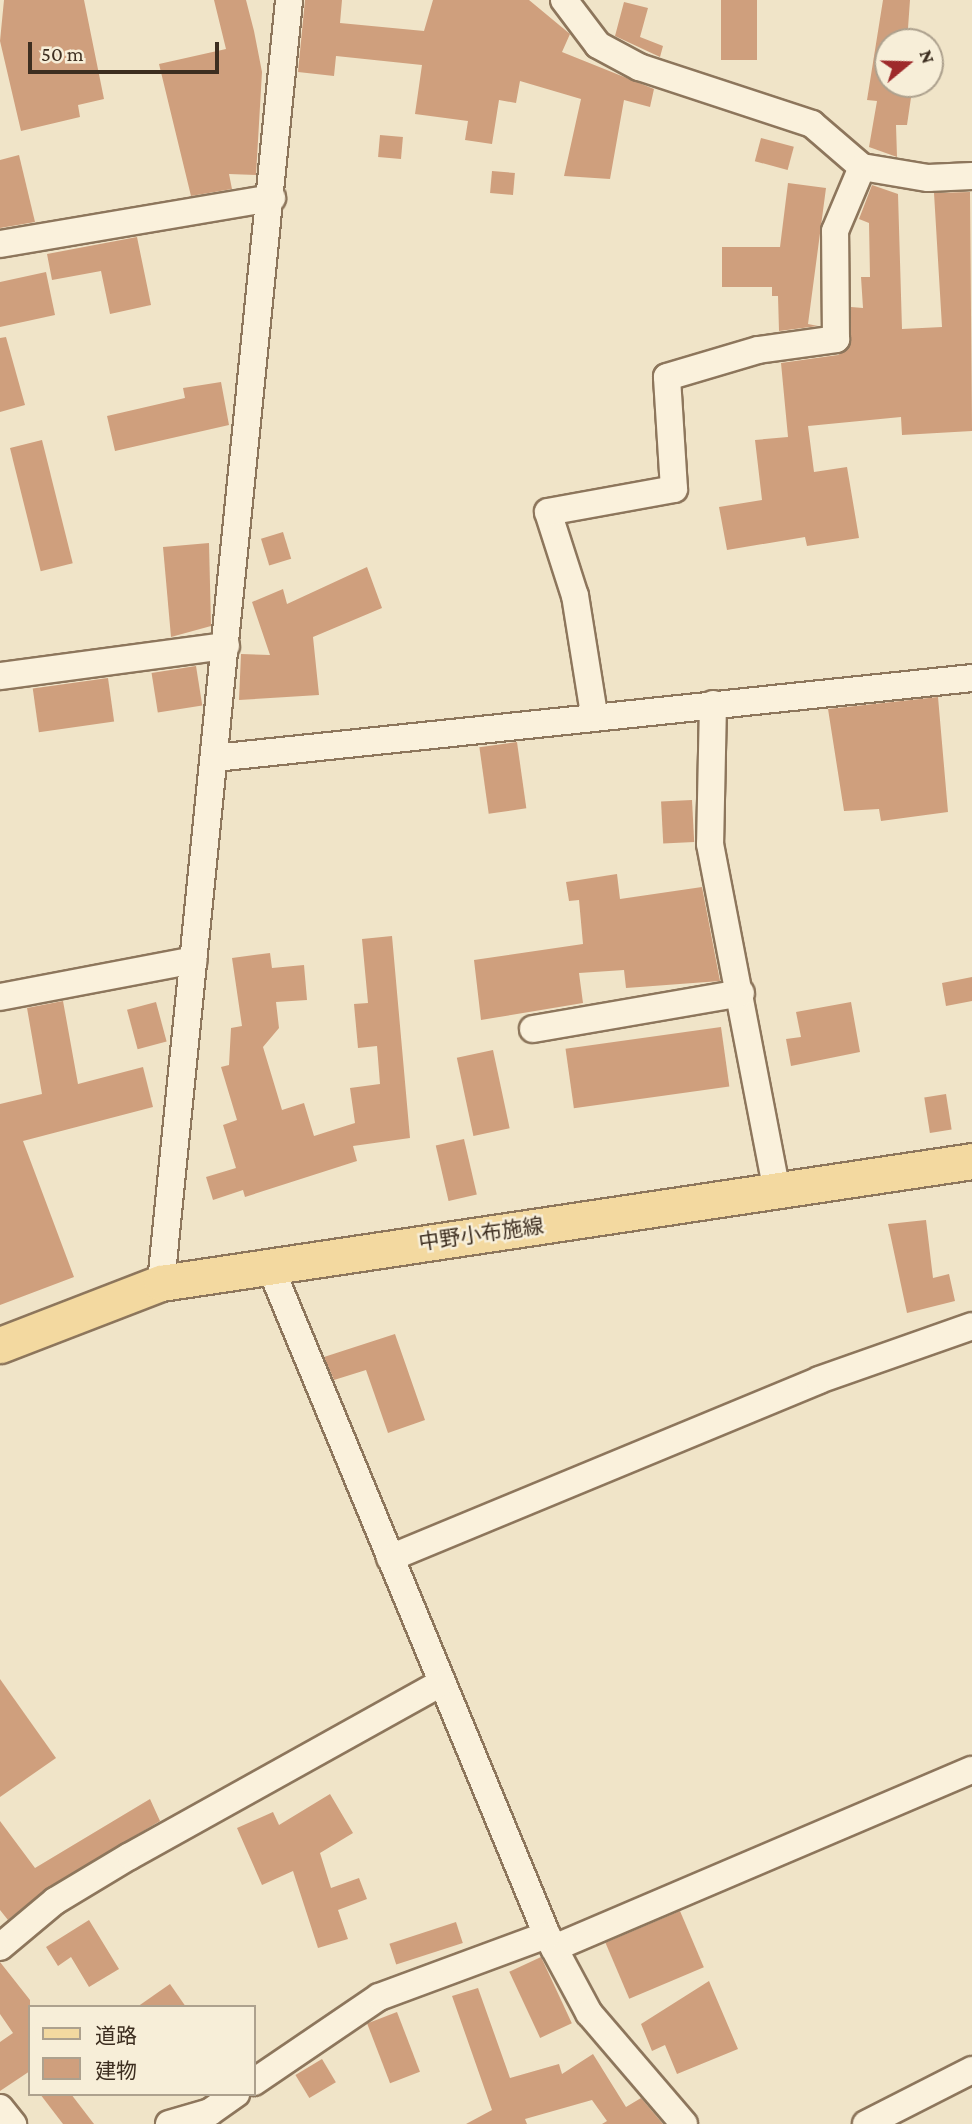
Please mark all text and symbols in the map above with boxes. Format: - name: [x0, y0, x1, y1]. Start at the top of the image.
- scale bar: [32, 28, 222, 72]
- north arrow: [874, 28, 944, 98]
- text: 50 m: [41, 42, 84, 66]
- text: N: [915, 47, 939, 66]
- street label: 中野小布施線: [417, 1213, 545, 1255]
- legend: [28, 2005, 256, 2096]
- text: 道路: [95, 2024, 137, 2048]
- text: 建物: [95, 2059, 137, 2083]

